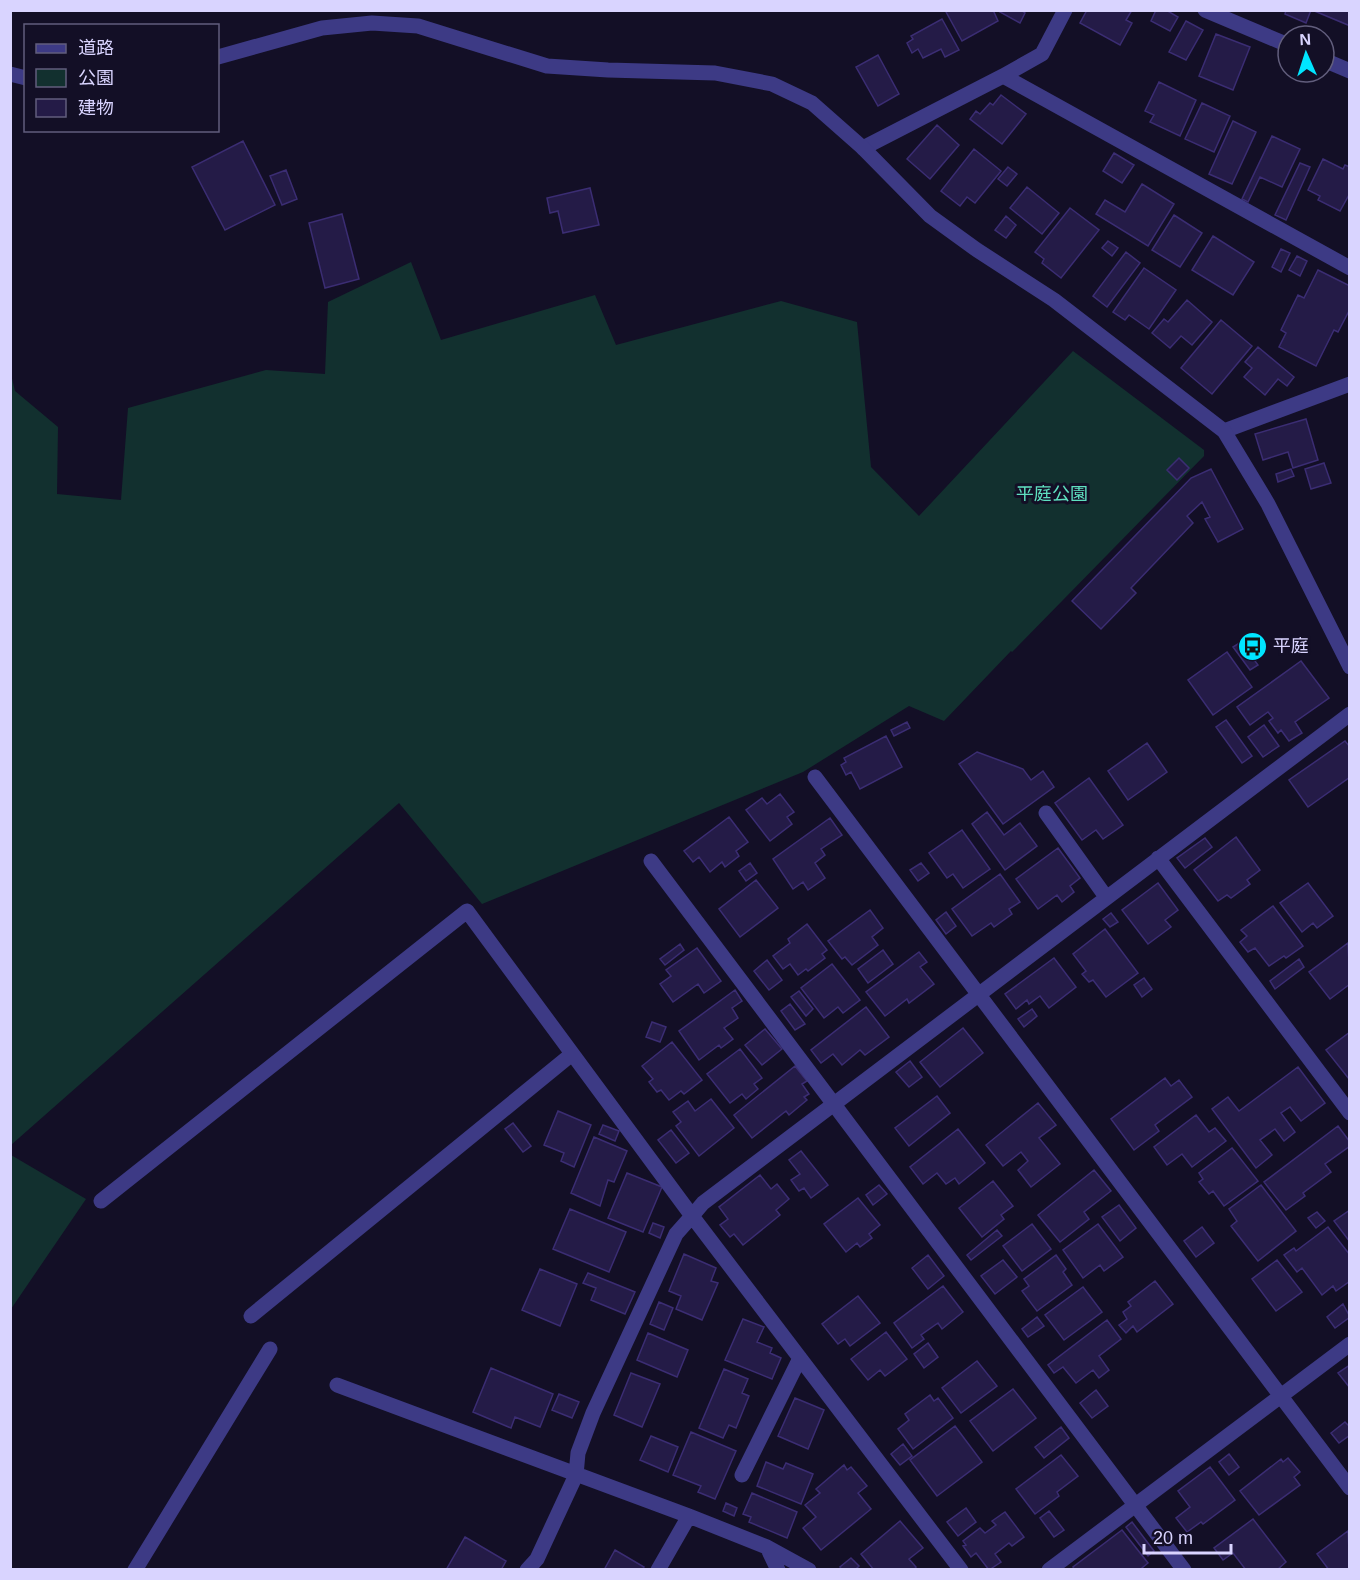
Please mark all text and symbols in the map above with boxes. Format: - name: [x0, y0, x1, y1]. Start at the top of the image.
- legend: [24, 24, 219, 132]
- north arrow: [1276, 24, 1336, 84]
- text: N: [1299, 31, 1311, 48]
- text: 道路: [78, 38, 114, 58]
- text: 公園: [78, 68, 114, 88]
- text: 建物: [78, 98, 114, 118]
- park label: 平庭公園: [1016, 484, 1088, 504]
- bus stop icon: 平庭: [1236, 630, 1268, 662]
- place label: 平庭: [1273, 636, 1309, 656]
- scale bar: [1144, 1517, 1231, 1555]
- text: 20 m: [1153, 1528, 1193, 1548]

